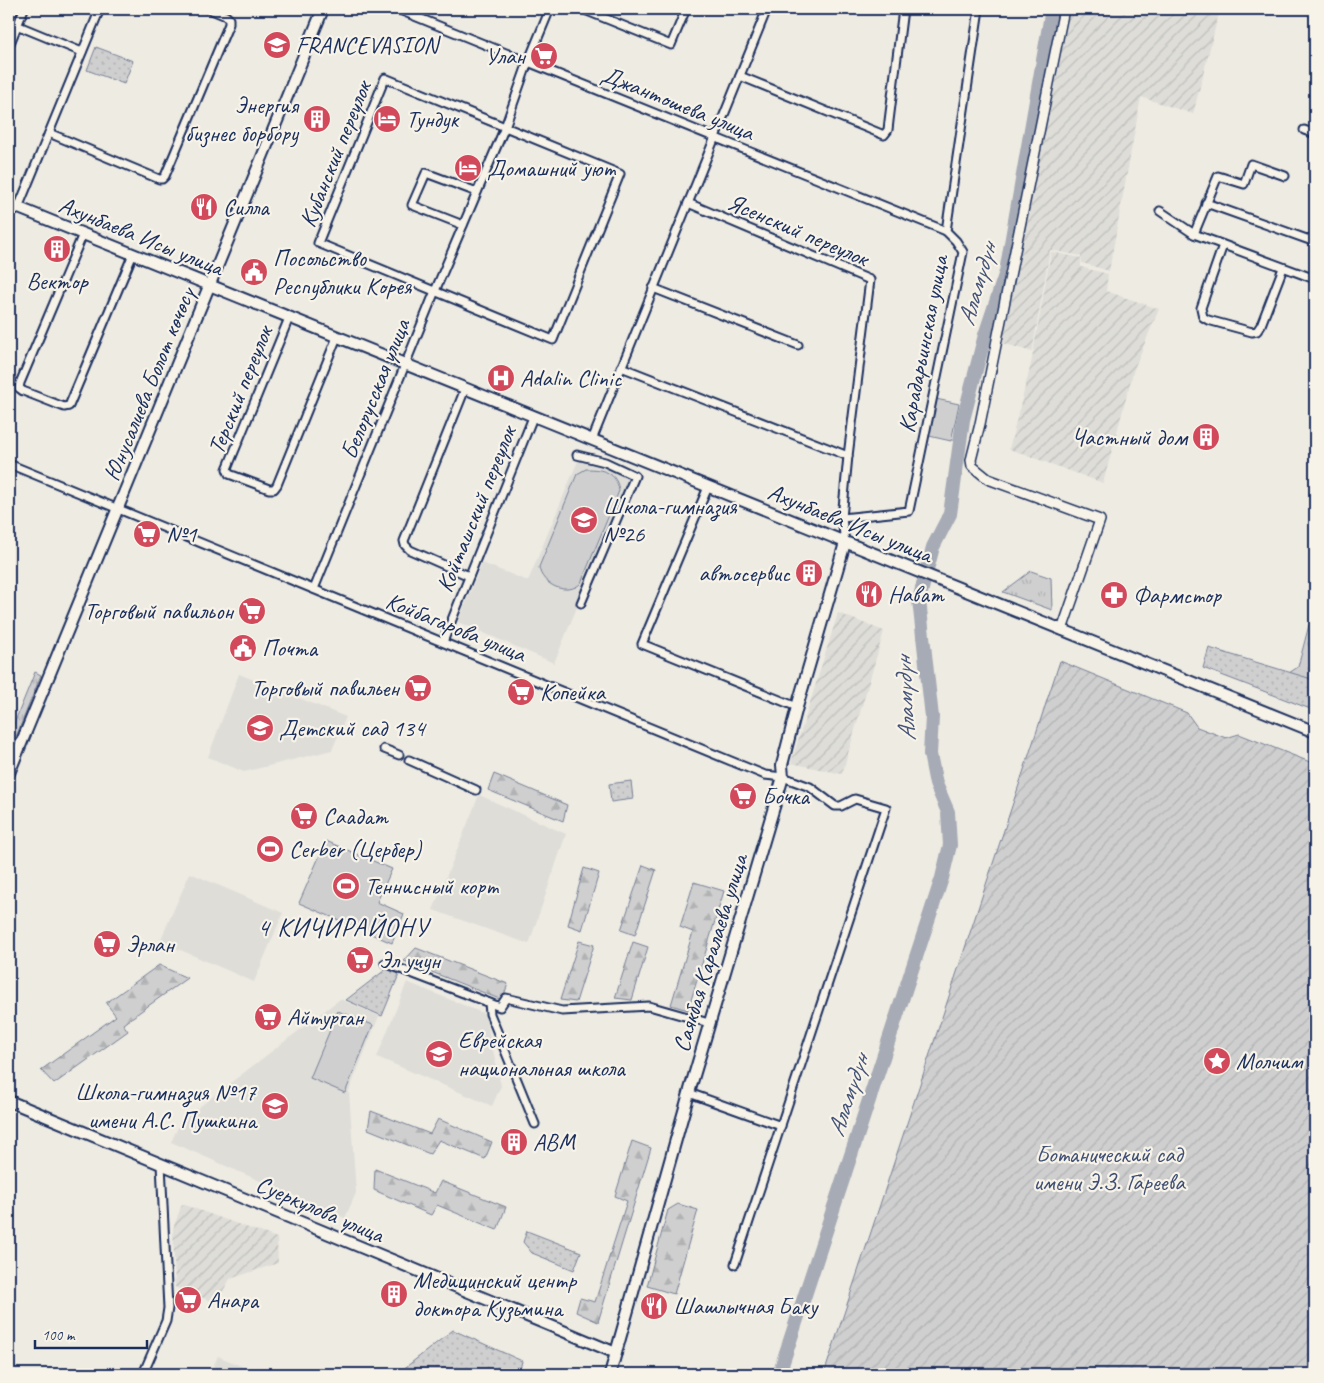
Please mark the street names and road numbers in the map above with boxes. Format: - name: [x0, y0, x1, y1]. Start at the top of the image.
- street label: Джантошева улица: [597, 59, 760, 148]
- street label: Кубанский переулок: [292, 75, 379, 231]
- street label: Ясенский переулок: [723, 187, 875, 274]
- street label: Ахунбаева Исы улица: [55, 189, 229, 283]
- street label: Карадарьинская улица: [891, 251, 955, 435]
- street label: Юнусалиева Болот көчөсү: [96, 281, 202, 485]
- street label: Белорусская улица: [333, 313, 417, 463]
- street label: Терский переулок: [201, 320, 280, 458]
- street label: Койташский переулок: [429, 420, 524, 596]
- street label: Ахунбаева Исы улица: [764, 476, 938, 570]
- street label: Койбагарова улица: [382, 585, 532, 669]
- street label: Саякбая Каралаева улица: [666, 848, 755, 1055]
- street label: Суеркулова улица: [252, 1169, 390, 1250]

